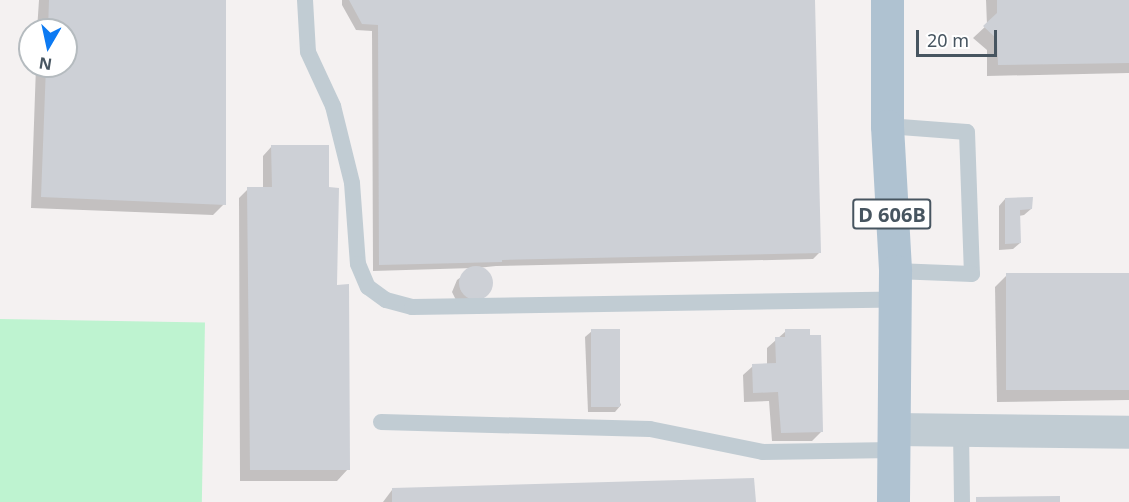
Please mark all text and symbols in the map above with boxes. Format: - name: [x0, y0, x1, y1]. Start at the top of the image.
- north arrow: [18, 18, 78, 78]
- scale bar: [919, 18, 1000, 56]
- text: 20 m: [927, 28, 969, 52]
- text: N: [37, 52, 54, 76]
- road number: D 606B: [852, 197, 932, 231]

